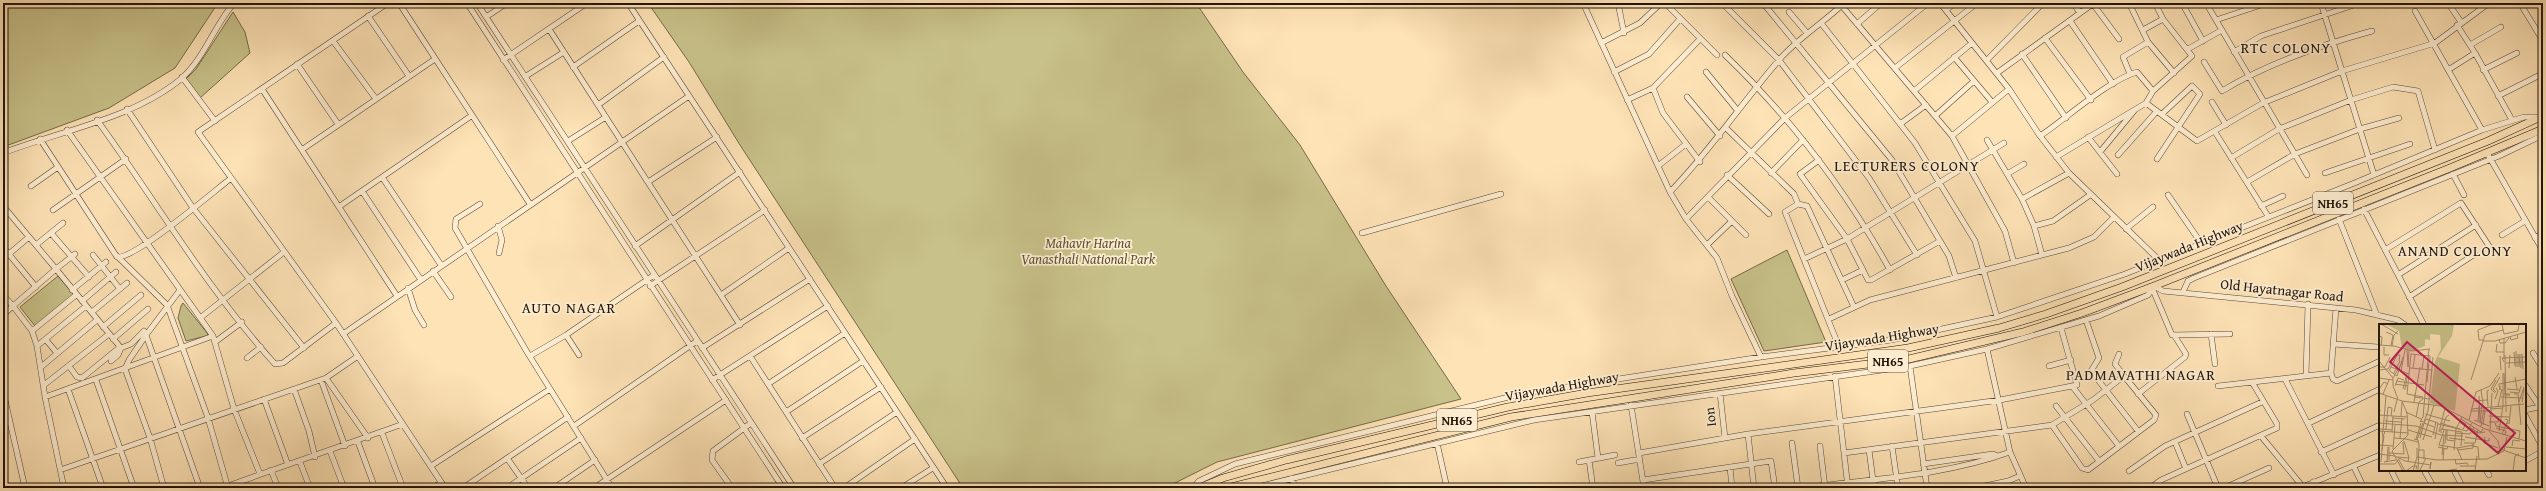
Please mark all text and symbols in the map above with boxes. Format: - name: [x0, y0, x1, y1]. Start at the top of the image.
- district label: RTC COLONY: [2241, 37, 2331, 58]
- district label: LECTURERS COLONY: [1834, 155, 1980, 176]
- road number: NH65: [2313, 192, 2353, 214]
- street label: Vijaywada Highway: [2132, 215, 2246, 277]
- park label: Mahavir Harina Vanasthali National Park: [1021, 233, 1156, 269]
- district label: ANAND COLONY: [2398, 240, 2512, 261]
- street label: Old Hayatnagar Road: [2220, 274, 2345, 306]
- district label: AUTO NAGAR: [522, 297, 616, 318]
- street label: Vijaywada Highway: [1823, 318, 1941, 356]
- inset map: [2379, 324, 2526, 471]
- road number: NH65: [1868, 350, 1908, 372]
- district label: PADMAVATHI NAGAR: [2066, 364, 2216, 385]
- street label: Vijaywada Highway: [1503, 366, 1621, 406]
- street label: Ion: [1699, 406, 1721, 428]
- road number: NH65: [1437, 409, 1477, 431]

